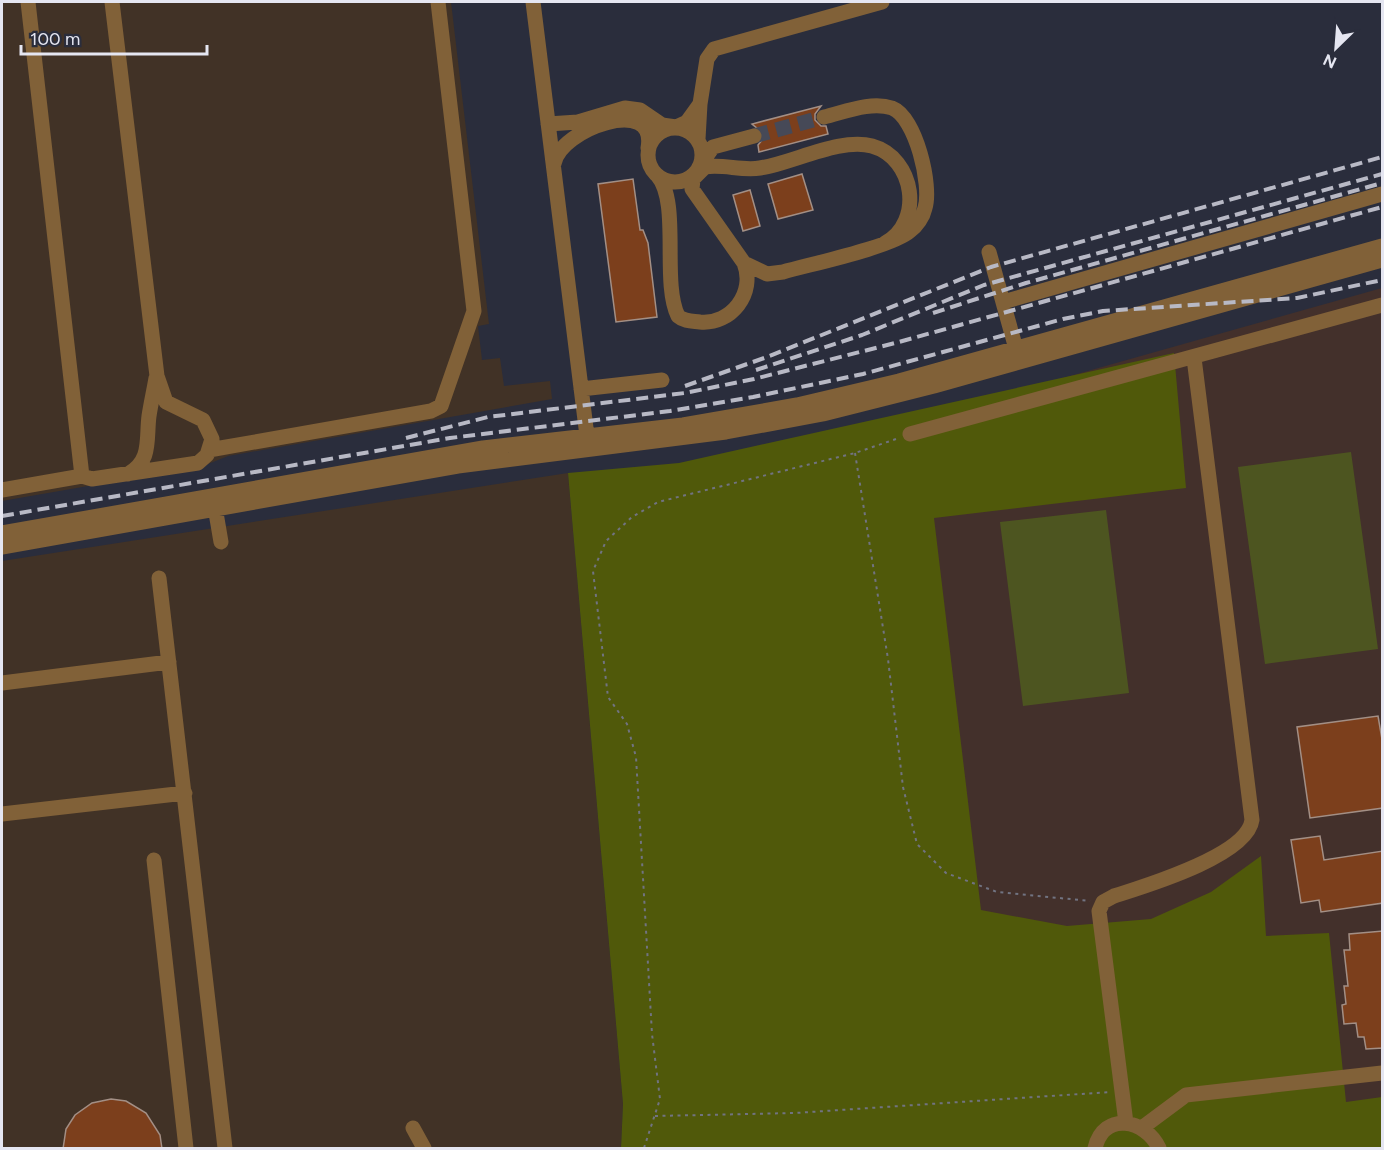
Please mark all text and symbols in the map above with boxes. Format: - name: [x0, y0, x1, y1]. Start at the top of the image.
- scale bar: [21, 18, 207, 56]
- north arrow: [1306, 18, 1366, 78]
- text: 100 m: [30, 28, 80, 50]
- text: N: [1320, 50, 1339, 72]

